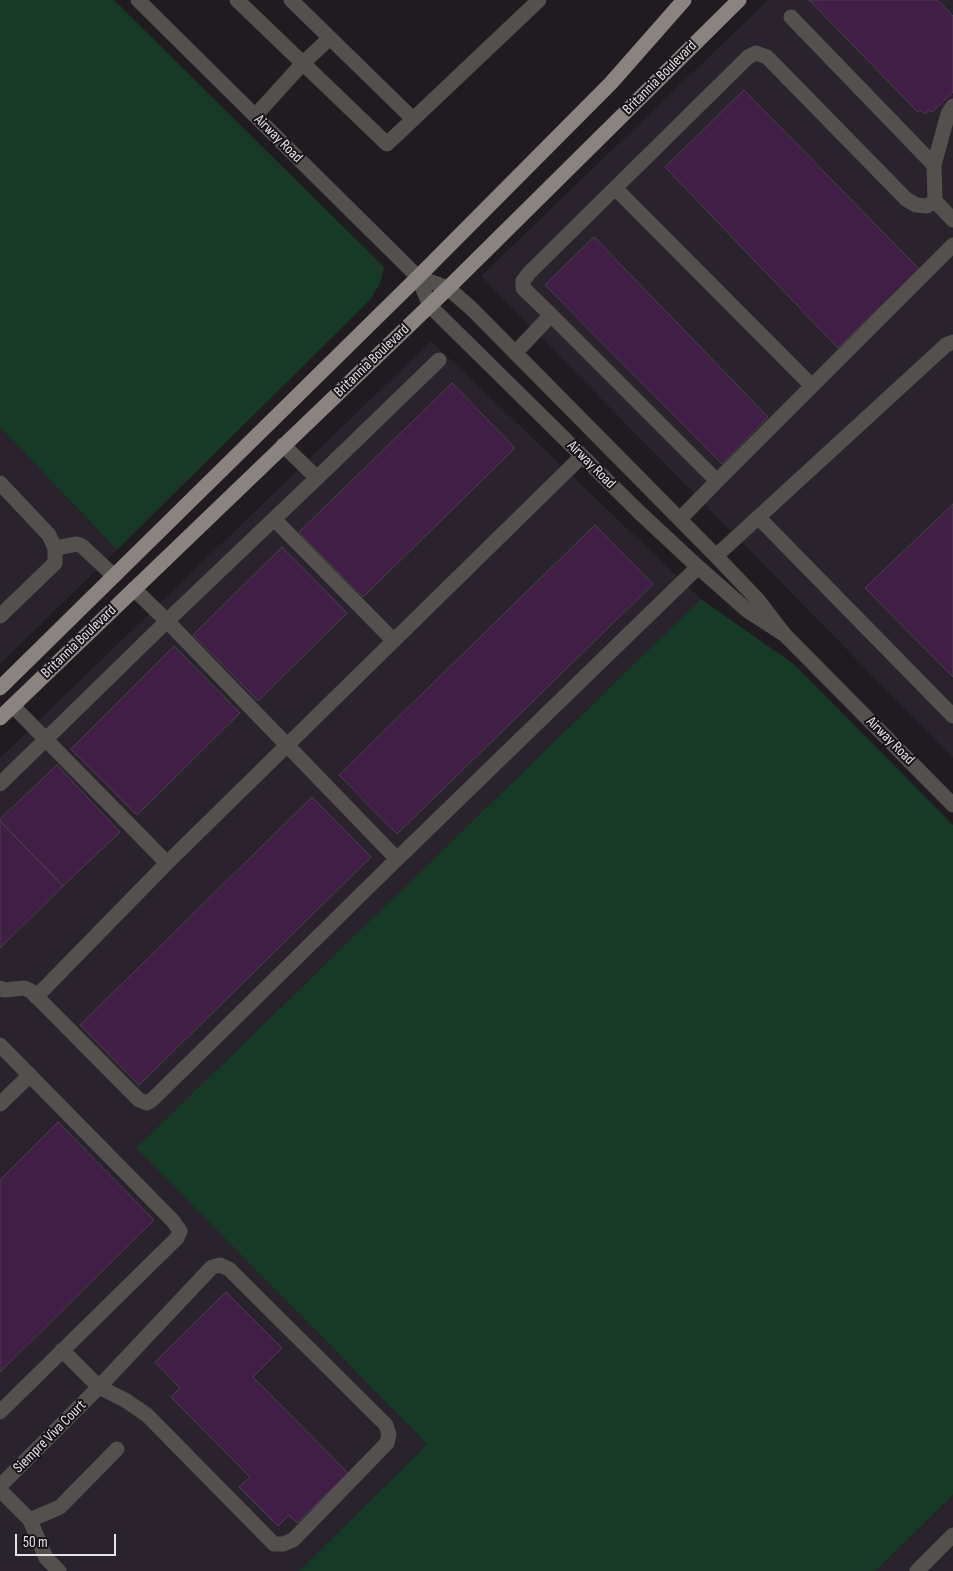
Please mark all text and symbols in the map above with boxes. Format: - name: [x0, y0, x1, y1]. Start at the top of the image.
- street label: Britannia Boulevard: [619, 37, 701, 119]
- street label: Airway Road: [250, 111, 306, 167]
- street label: Britannia Boulevard: [331, 321, 413, 401]
- street label: Airway Road: [563, 437, 619, 493]
- street label: Britannia Boulevard: [38, 602, 120, 682]
- street label: Airway Road: [862, 713, 918, 769]
- street label: Siempre Viva Court: [10, 1397, 90, 1477]
- scale bar: [18, 1524, 119, 1556]
- text: 50 m: [23, 1533, 48, 1552]

